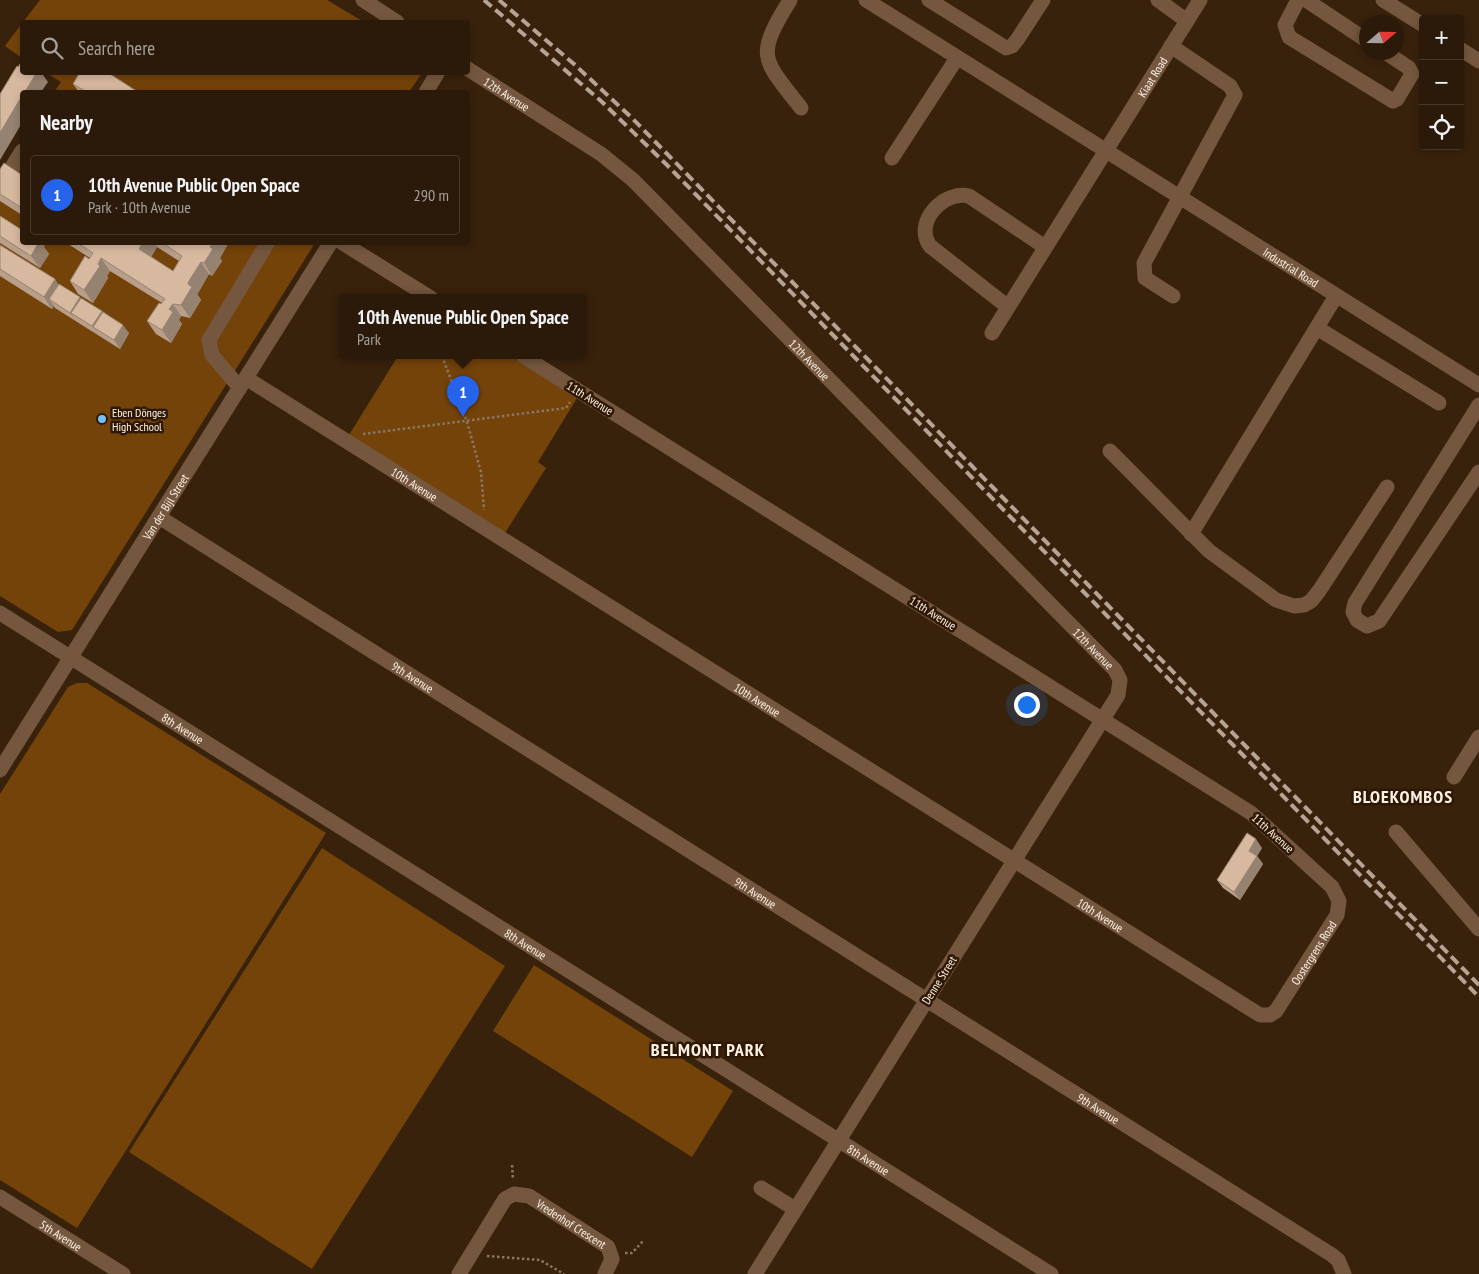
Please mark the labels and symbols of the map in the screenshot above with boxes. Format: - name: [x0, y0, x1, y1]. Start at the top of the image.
- north arrow: [1359, 15, 1404, 60]
- street label: Kiaat Road: [1134, 54, 1170, 100]
- street label: 12th Avenue: [481, 73, 533, 114]
- street label: Industrial Road: [1261, 244, 1322, 290]
- street label: 12th Avenue: [786, 336, 833, 383]
- pin: 1: [447, 376, 479, 417]
- street label: 11th Avenue: [564, 378, 616, 418]
- place label: Eben Dönges High School: [112, 405, 166, 434]
- marker: Eben Dönges High School: [96, 413, 108, 425]
- street label: 10th Avenue: [388, 464, 441, 504]
- street label: Van der Bijl Street: [138, 470, 192, 543]
- street label: 11th Avenue: [907, 593, 959, 633]
- street label: 12th Avenue: [1070, 625, 1117, 672]
- street label: 9th Avenue: [389, 658, 437, 696]
- street label: 10th Avenue: [731, 679, 784, 720]
- your location: [1014, 692, 1040, 718]
- street label: 8th Avenue: [159, 709, 207, 747]
- district label: BLOEKOMBOS: [1353, 785, 1453, 808]
- street label: 11th Avenue: [1249, 810, 1297, 856]
- street label: 9th Avenue: [732, 874, 779, 911]
- street label: 10th Avenue: [1074, 895, 1126, 935]
- street label: Oostergrens Road: [1287, 918, 1339, 987]
- street label: 8th Avenue: [502, 925, 549, 962]
- street label: Denne Street: [918, 952, 960, 1007]
- district label: BELMONT PARK: [651, 1038, 765, 1061]
- street label: 9th Avenue: [1075, 1089, 1122, 1127]
- street label: 8th Avenue: [845, 1140, 892, 1178]
- street label: Vredenhof Crescent: [533, 1195, 610, 1252]
- street label: 5th Avenue: [37, 1216, 85, 1254]

